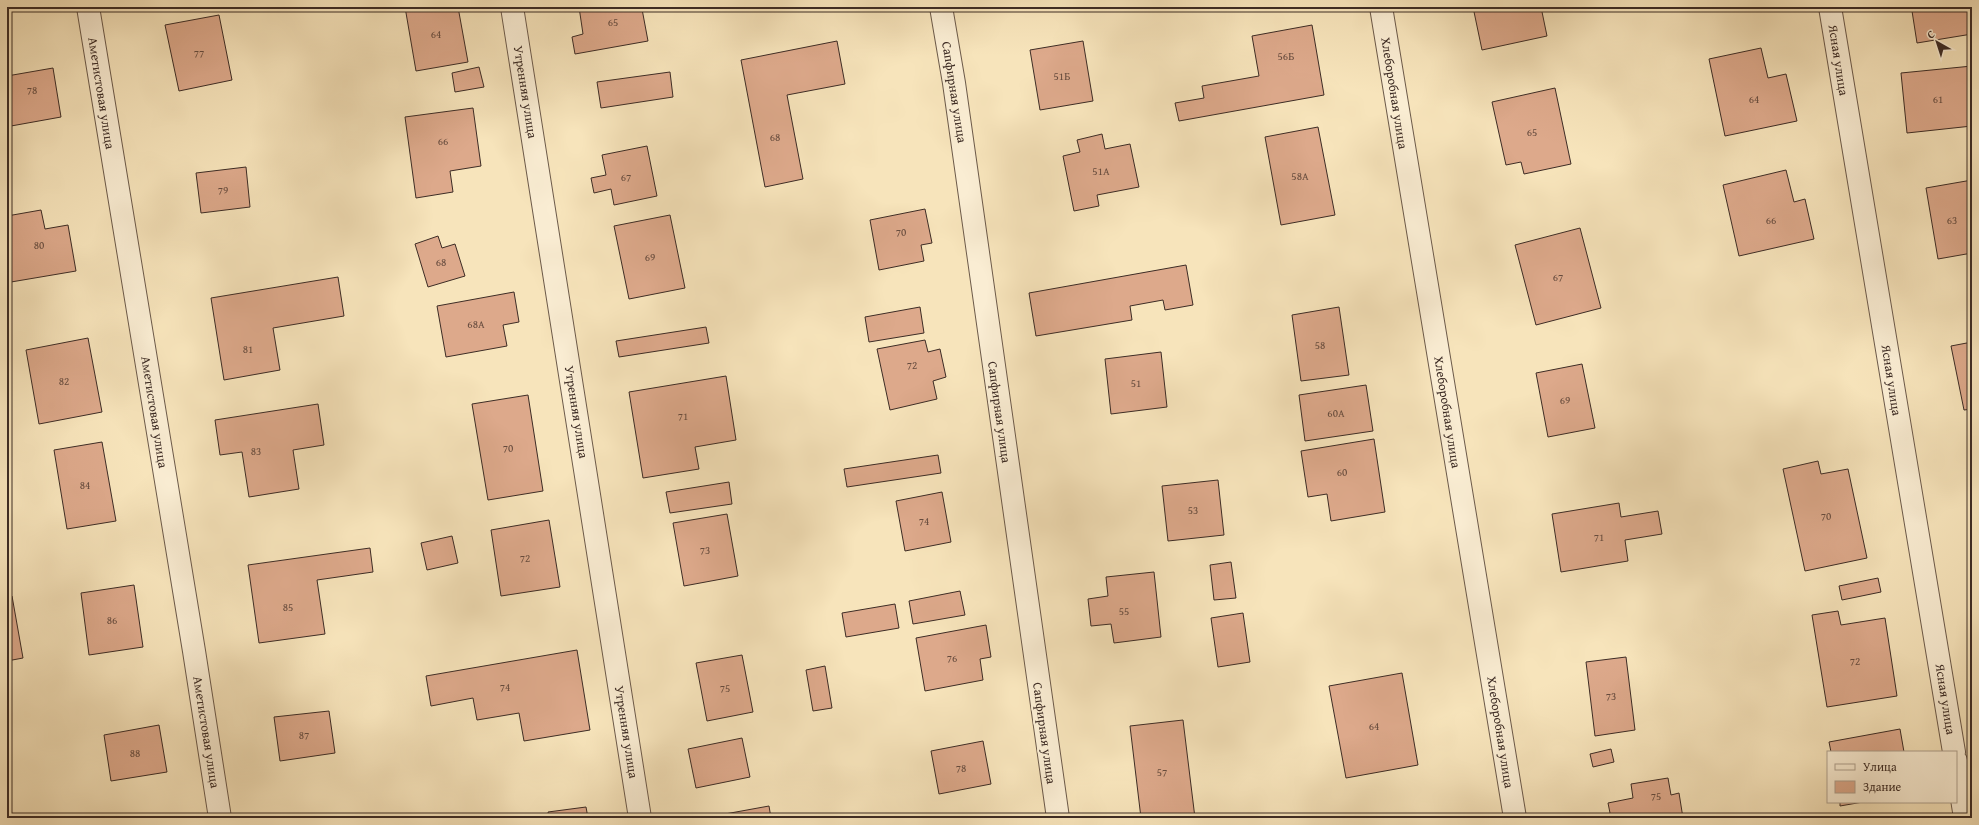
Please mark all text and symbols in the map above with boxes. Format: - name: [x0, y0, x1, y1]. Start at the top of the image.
- house number: 65: [608, 14, 618, 30]
- street label: Ясная улица: [1823, 22, 1854, 98]
- north arrow: [1917, 22, 1957, 62]
- house number: 64: [431, 26, 441, 42]
- text: С: [1923, 26, 1938, 42]
- street label: Аметистовая улица: [83, 36, 120, 151]
- street label: Хлеборобная улица: [1376, 36, 1413, 151]
- street label: Сапфирная улица: [937, 40, 972, 145]
- street label: Утренняя улица: [509, 44, 542, 141]
- house number: 77: [194, 45, 204, 61]
- house number: 56Б: [1278, 48, 1294, 64]
- house number: 51Б: [1054, 68, 1070, 84]
- house number: 78: [27, 82, 37, 98]
- house number: 64: [1749, 91, 1759, 107]
- house number: 61: [1933, 91, 1943, 107]
- house number: 65: [1527, 124, 1537, 140]
- house number: 68: [770, 129, 780, 145]
- house number: 66: [438, 133, 448, 149]
- house number: 51А: [1092, 163, 1110, 179]
- house number: 58А: [1291, 168, 1309, 184]
- house number: 67: [621, 169, 631, 185]
- house number: 79: [218, 182, 228, 198]
- house number: 66: [1766, 212, 1776, 228]
- house number: 63: [1947, 212, 1957, 228]
- house number: 70: [896, 224, 906, 240]
- house number: 80: [34, 237, 44, 253]
- house number: 69: [645, 249, 655, 265]
- house number: 68: [436, 254, 446, 270]
- house number: 67: [1553, 269, 1563, 285]
- house number: 68А: [467, 316, 485, 332]
- house number: 58: [1315, 337, 1325, 353]
- house number: 81: [243, 341, 253, 357]
- street label: Ясная улица: [1876, 342, 1907, 418]
- street label: Аметистовая улица: [136, 355, 173, 470]
- street label: Хлеборобная улица: [1429, 355, 1466, 470]
- house number: 72: [907, 357, 917, 373]
- street label: Сапфирная улица: [983, 360, 1016, 465]
- street label: Утренняя улица: [560, 364, 593, 461]
- house number: 82: [59, 373, 69, 389]
- house number: 51: [1131, 375, 1141, 391]
- house number: 69: [1560, 392, 1570, 408]
- house number: 60А: [1327, 405, 1345, 421]
- house number: 71: [678, 408, 688, 424]
- house number: 70: [503, 440, 513, 456]
- house number: 83: [251, 443, 261, 459]
- house number: 60: [1337, 464, 1347, 480]
- house number: 84: [80, 477, 90, 493]
- house number: 53: [1188, 502, 1198, 518]
- house number: 70: [1821, 508, 1831, 524]
- house number: 74: [919, 513, 929, 529]
- house number: 71: [1594, 529, 1604, 545]
- house number: 73: [700, 542, 710, 558]
- house number: 72: [520, 550, 530, 566]
- house number: 85: [283, 599, 293, 615]
- house number: 55: [1119, 603, 1129, 619]
- house number: 86: [107, 612, 117, 628]
- house number: 76: [947, 650, 957, 666]
- house number: 72: [1850, 653, 1860, 669]
- street label: Ясная улица: [1930, 661, 1961, 737]
- street label: Аметистовая улица: [188, 675, 225, 790]
- street label: Хлеборобная улица: [1482, 675, 1519, 790]
- house number: 74: [500, 679, 510, 695]
- house number: 75: [720, 680, 730, 696]
- street label: Сапфирная улица: [1028, 681, 1061, 786]
- street label: Утренняя улица: [610, 684, 643, 781]
- house number: 73: [1606, 688, 1616, 704]
- house number: 64: [1369, 718, 1379, 734]
- house number: 87: [299, 727, 309, 743]
- house number: 88: [130, 745, 140, 761]
- legend: [1827, 751, 1957, 803]
- text: Улица: [1863, 758, 1897, 775]
- house number: 78: [956, 760, 966, 776]
- house number: 57: [1157, 764, 1167, 780]
- text: Здание: [1863, 778, 1902, 795]
- house number: 75: [1651, 788, 1661, 804]

